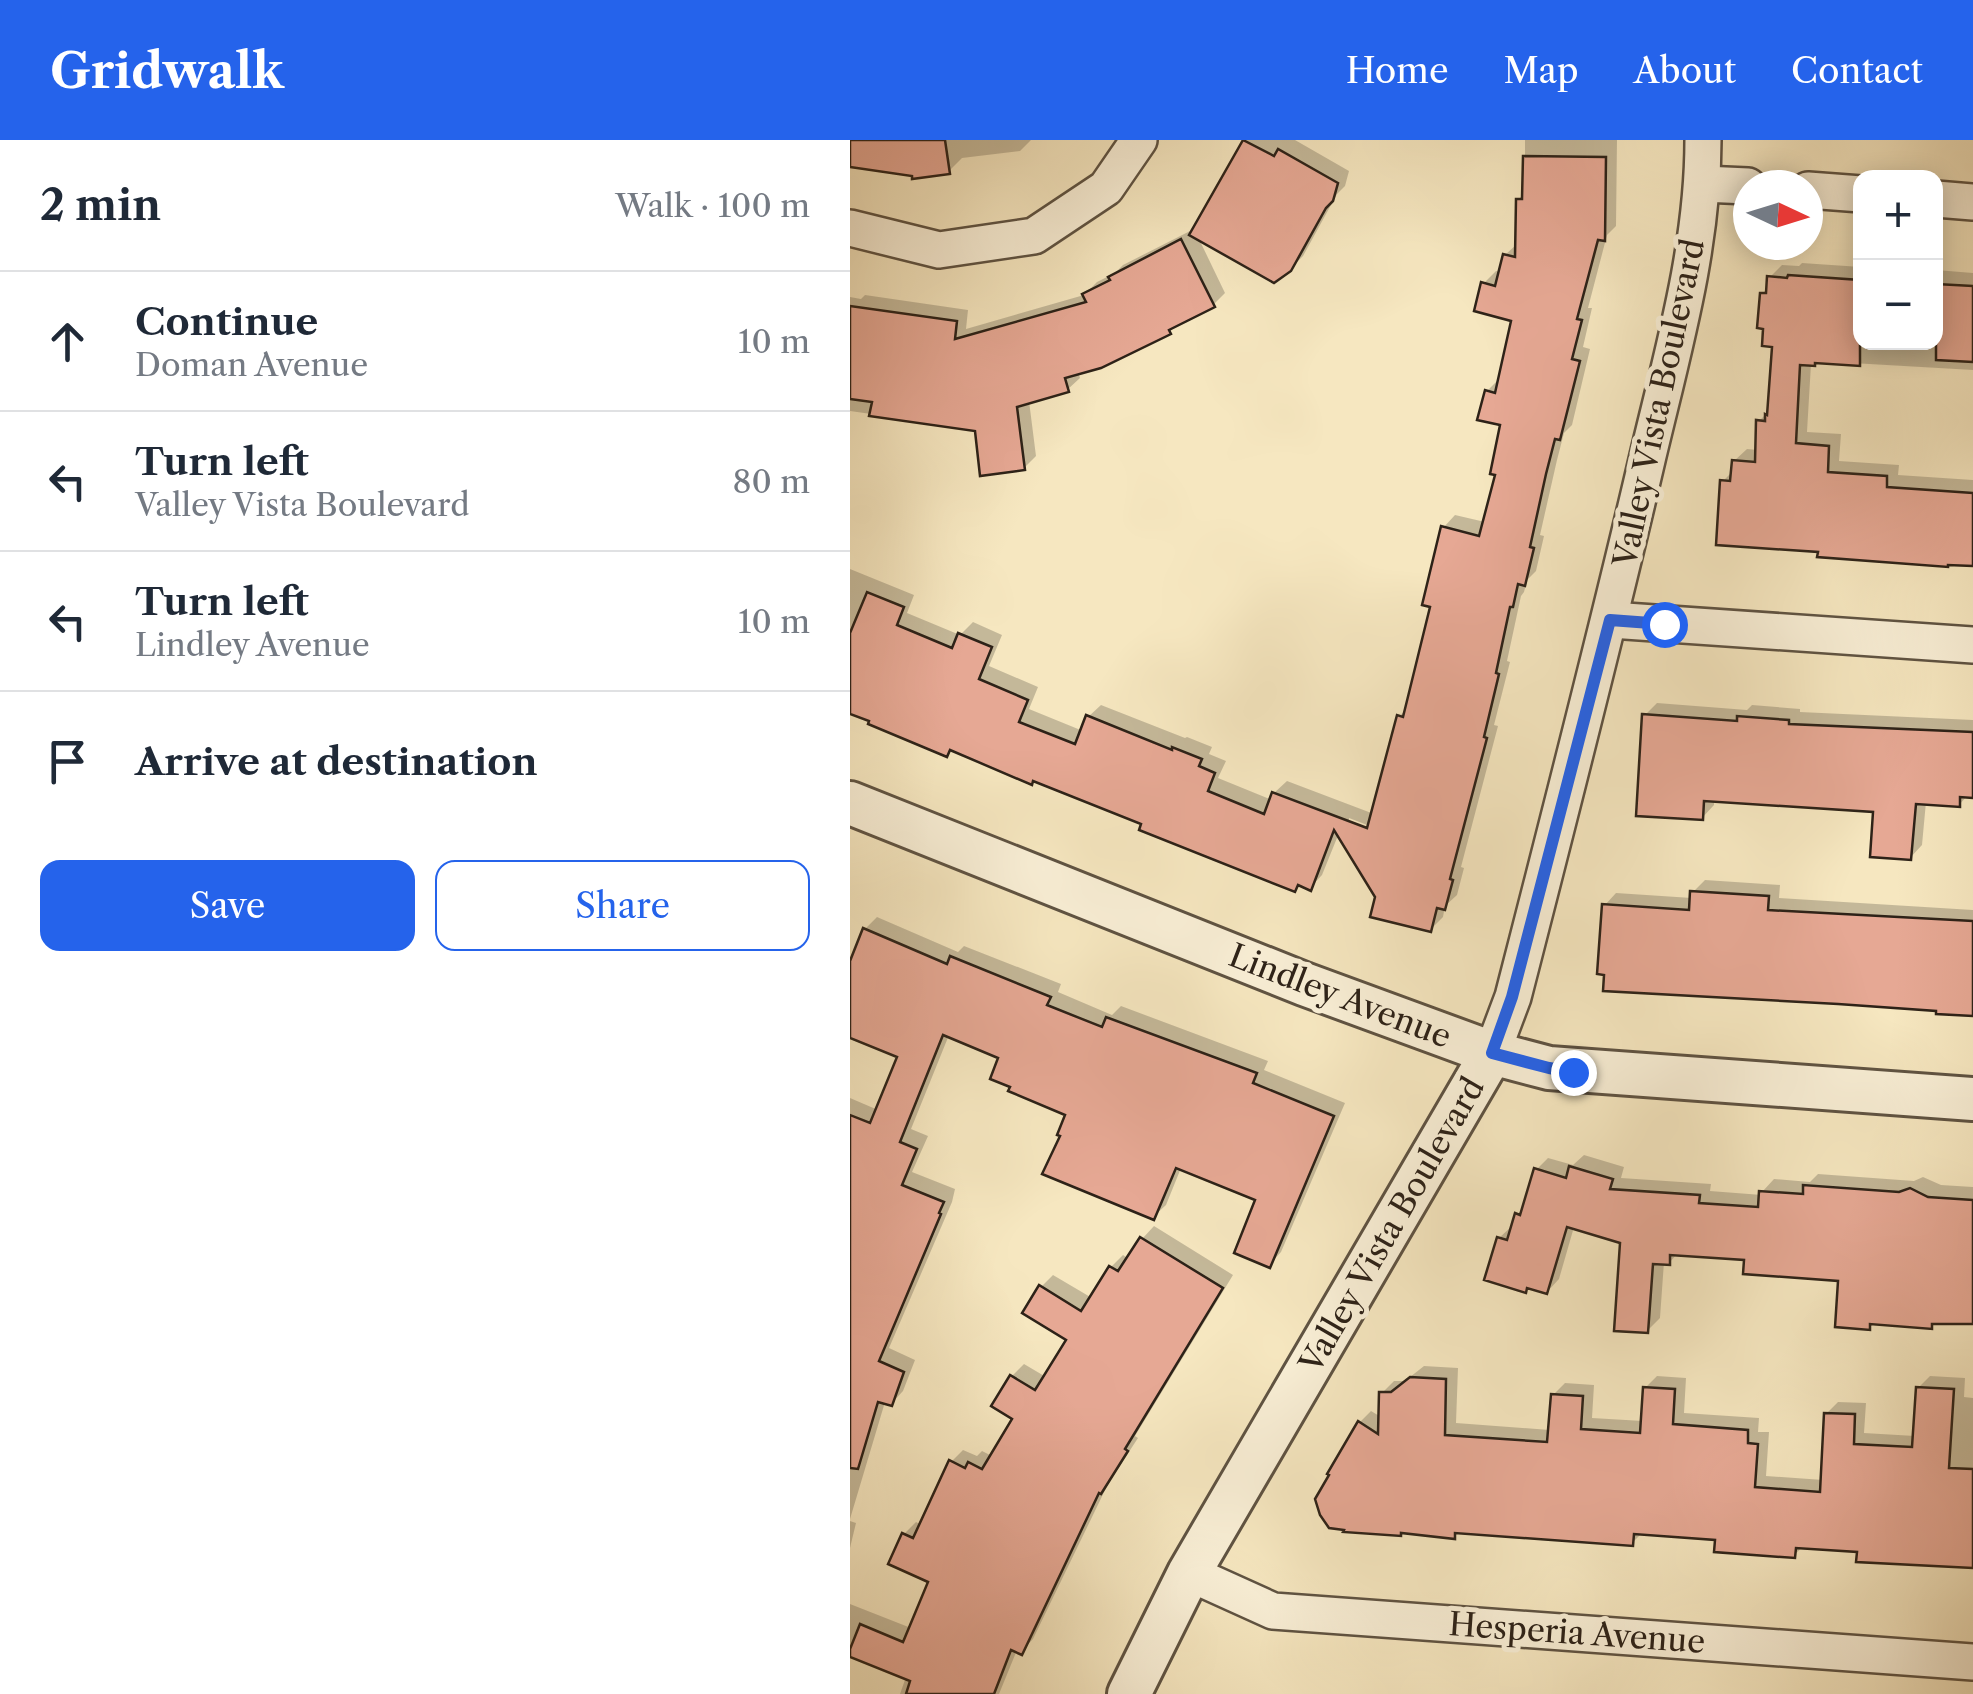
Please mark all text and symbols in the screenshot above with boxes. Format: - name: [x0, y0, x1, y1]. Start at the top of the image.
- text: Gridwalk: [50, 41, 284, 100]
- text: Home: [1346, 49, 1448, 92]
- text: Map: [1503, 49, 1579, 92]
- text: About: [1634, 49, 1736, 92]
- text: Contact: [1791, 49, 1923, 92]
- north arrow: [1733, 170, 1823, 260]
- map controls: [1853, 170, 1943, 350]
- button: +: [1853, 170, 1943, 260]
- text: 2 min: [40, 179, 161, 231]
- text: Walk · 100 m: [615, 186, 810, 225]
- street label: Valley Vista Boulevard: [1604, 235, 1712, 572]
- button: −: [1853, 260, 1943, 350]
- text: Continue: [135, 298, 318, 345]
- icon: ahead: [40, 314, 95, 369]
- text: 10 m: [738, 322, 810, 361]
- text: Doman Avenue: [135, 345, 368, 384]
- text: Turn left: [135, 438, 309, 485]
- icon: left: [40, 454, 95, 509]
- text: 80 m: [732, 462, 810, 501]
- text: Valley Vista Boulevard: [135, 485, 470, 524]
- text: Turn left: [135, 578, 309, 625]
- icon: left: [40, 594, 95, 649]
- text: 10 m: [738, 602, 810, 641]
- route start: [1642, 602, 1688, 648]
- text: Lindley Avenue: [135, 625, 370, 664]
- icon: arrive: [40, 734, 95, 789]
- text: Arrive at destination: [135, 738, 538, 785]
- button: Save: [40, 860, 415, 951]
- button: Share: [435, 860, 810, 951]
- street label: Lindley Avenue: [1224, 935, 1457, 1056]
- route end: [1551, 1050, 1597, 1096]
- street label: Valley Vista Boulevard: [1291, 1070, 1492, 1380]
- street label: Hesperia Avenue: [1448, 1604, 1707, 1661]

